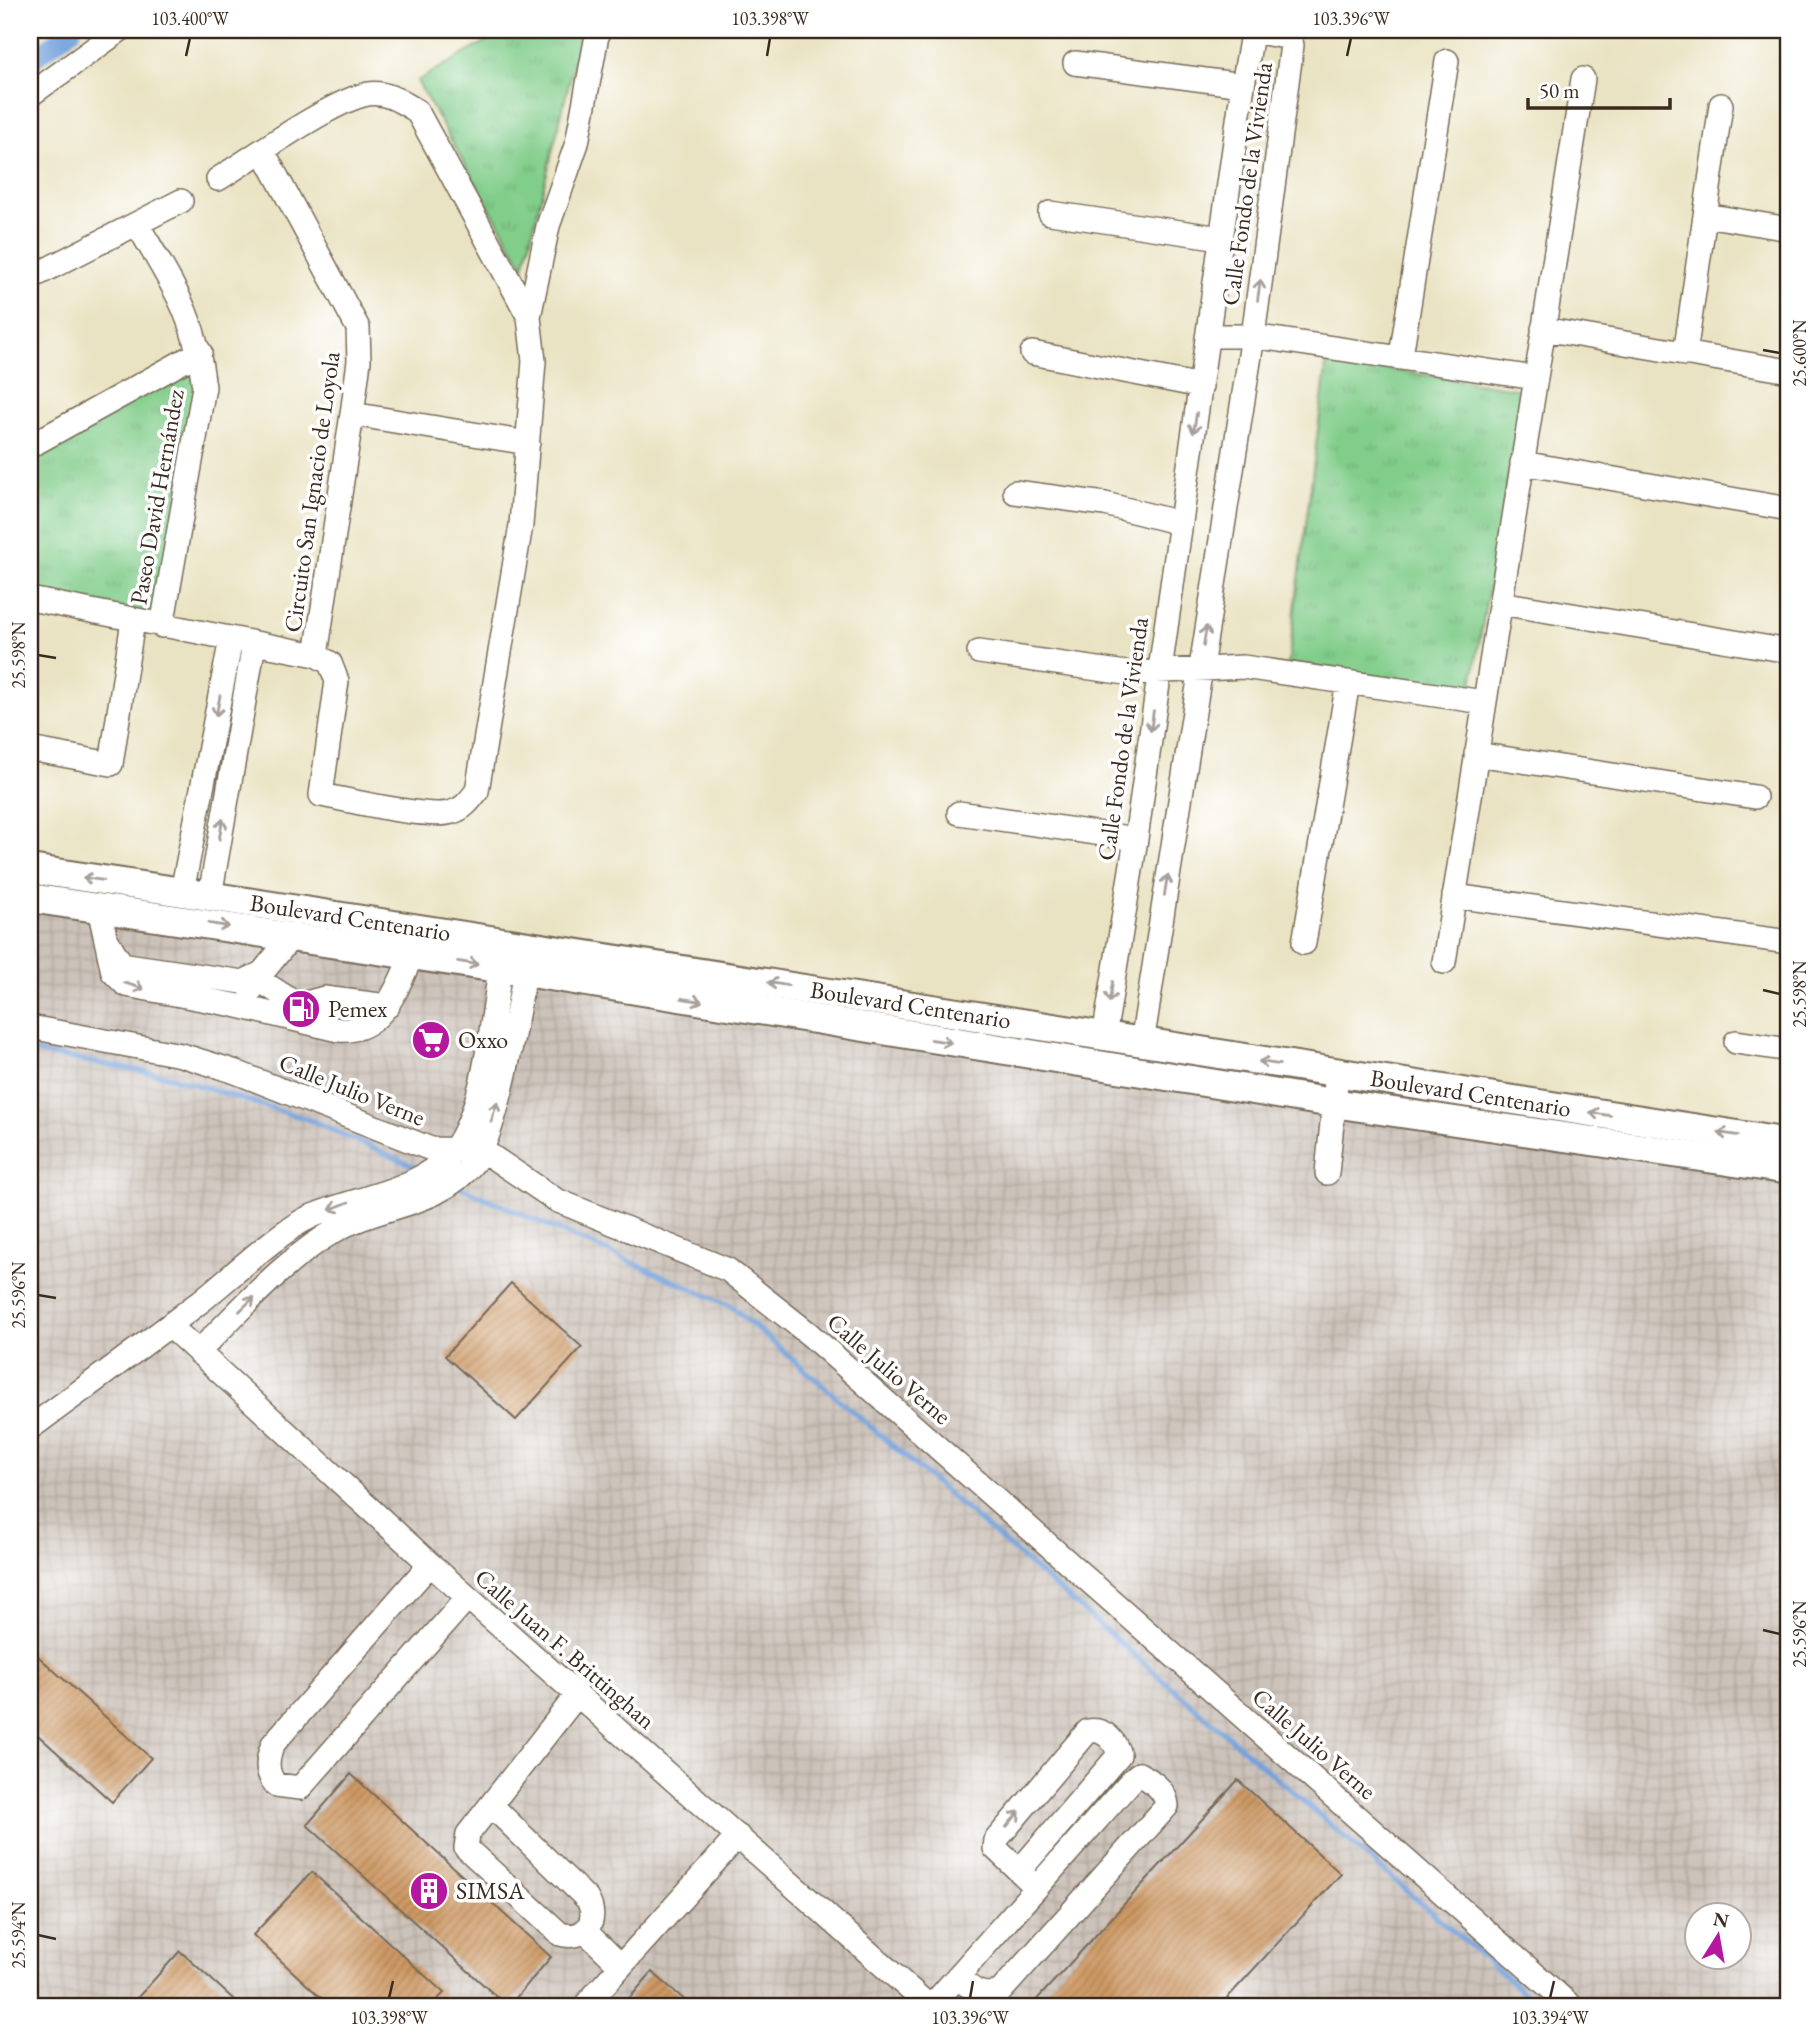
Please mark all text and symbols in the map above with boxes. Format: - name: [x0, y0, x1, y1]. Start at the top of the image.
- text: 103.400°W: [151, 7, 229, 30]
- text: 103.398°W: [731, 7, 809, 30]
- text: 103.396°W: [1312, 7, 1390, 30]
- street label: Calle Fondo de la Vivienda: [1214, 60, 1279, 308]
- scale bar: [1528, 66, 1670, 110]
- text: 50 m: [1539, 77, 1580, 104]
- one-way arrow: [1252, 279, 1265, 302]
- text: 25.600°N: [1788, 319, 1811, 386]
- street label: Circuito San Ignacio de Loyola: [276, 349, 347, 634]
- street label: Paseo David Hernández: [122, 387, 191, 607]
- one-way arrow: [1188, 411, 1201, 434]
- street label: Calle Fondo de la Vivienda: [1090, 615, 1155, 863]
- text: 25.598°N: [7, 621, 30, 688]
- one-way arrow: [1199, 625, 1212, 648]
- one-way arrow: [211, 694, 224, 717]
- one-way arrow: [1146, 709, 1159, 732]
- one-way arrow: [215, 818, 229, 841]
- one-way arrow: [83, 872, 105, 885]
- one-way arrow: [1160, 874, 1173, 897]
- street label: Boulevard Centenario: [248, 887, 453, 948]
- one-way arrow: [207, 919, 229, 932]
- one-way arrow: [456, 957, 479, 970]
- text: 25.598°N: [1788, 960, 1811, 1027]
- street label: Boulevard Centenario: [808, 973, 1013, 1036]
- one-way arrow: [767, 977, 790, 990]
- one-way arrow: [1105, 980, 1118, 1003]
- one-way arrow: [123, 981, 145, 994]
- fuel station icon: Pemex: [280, 988, 322, 1030]
- place label: Pemex: [328, 993, 388, 1024]
- one-way arrow: [680, 994, 703, 1007]
- supermarket icon: Oxxo: [410, 1019, 452, 1061]
- place label: Oxxo: [458, 1024, 508, 1055]
- one-way arrow: [929, 1035, 952, 1048]
- street label: Calle Julio Verne: [275, 1046, 430, 1133]
- one-way arrow: [1258, 1056, 1281, 1069]
- street label: Boulevard Centenario: [1368, 1062, 1573, 1124]
- one-way arrow: [488, 1101, 501, 1123]
- one-way arrow: [1589, 1107, 1612, 1120]
- one-way arrow: [1718, 1127, 1740, 1140]
- one-way arrow: [328, 1200, 350, 1213]
- text: 25.596°N: [7, 1261, 30, 1328]
- one-way arrow: [238, 1296, 255, 1313]
- street label: Calle Julio Verne: [821, 1306, 958, 1431]
- street label: Calle Juan F. Brittinghan: [469, 1562, 662, 1736]
- text: 25.596°N: [1788, 1600, 1811, 1667]
- street label: Calle Julio Verne: [1246, 1681, 1383, 1806]
- one-way arrow: [1006, 1811, 1021, 1829]
- building icon: SIMSA: [408, 1870, 450, 1912]
- place label: SIMSA: [456, 1875, 525, 1906]
- north arrow: [1682, 1900, 1752, 1970]
- text: 25.594°N: [7, 1901, 30, 1968]
- text: N: [1711, 1906, 1732, 1934]
- text: 103.398°W: [350, 2006, 428, 2029]
- text: 103.396°W: [931, 2006, 1009, 2029]
- text: 103.394°W: [1511, 2006, 1589, 2029]

